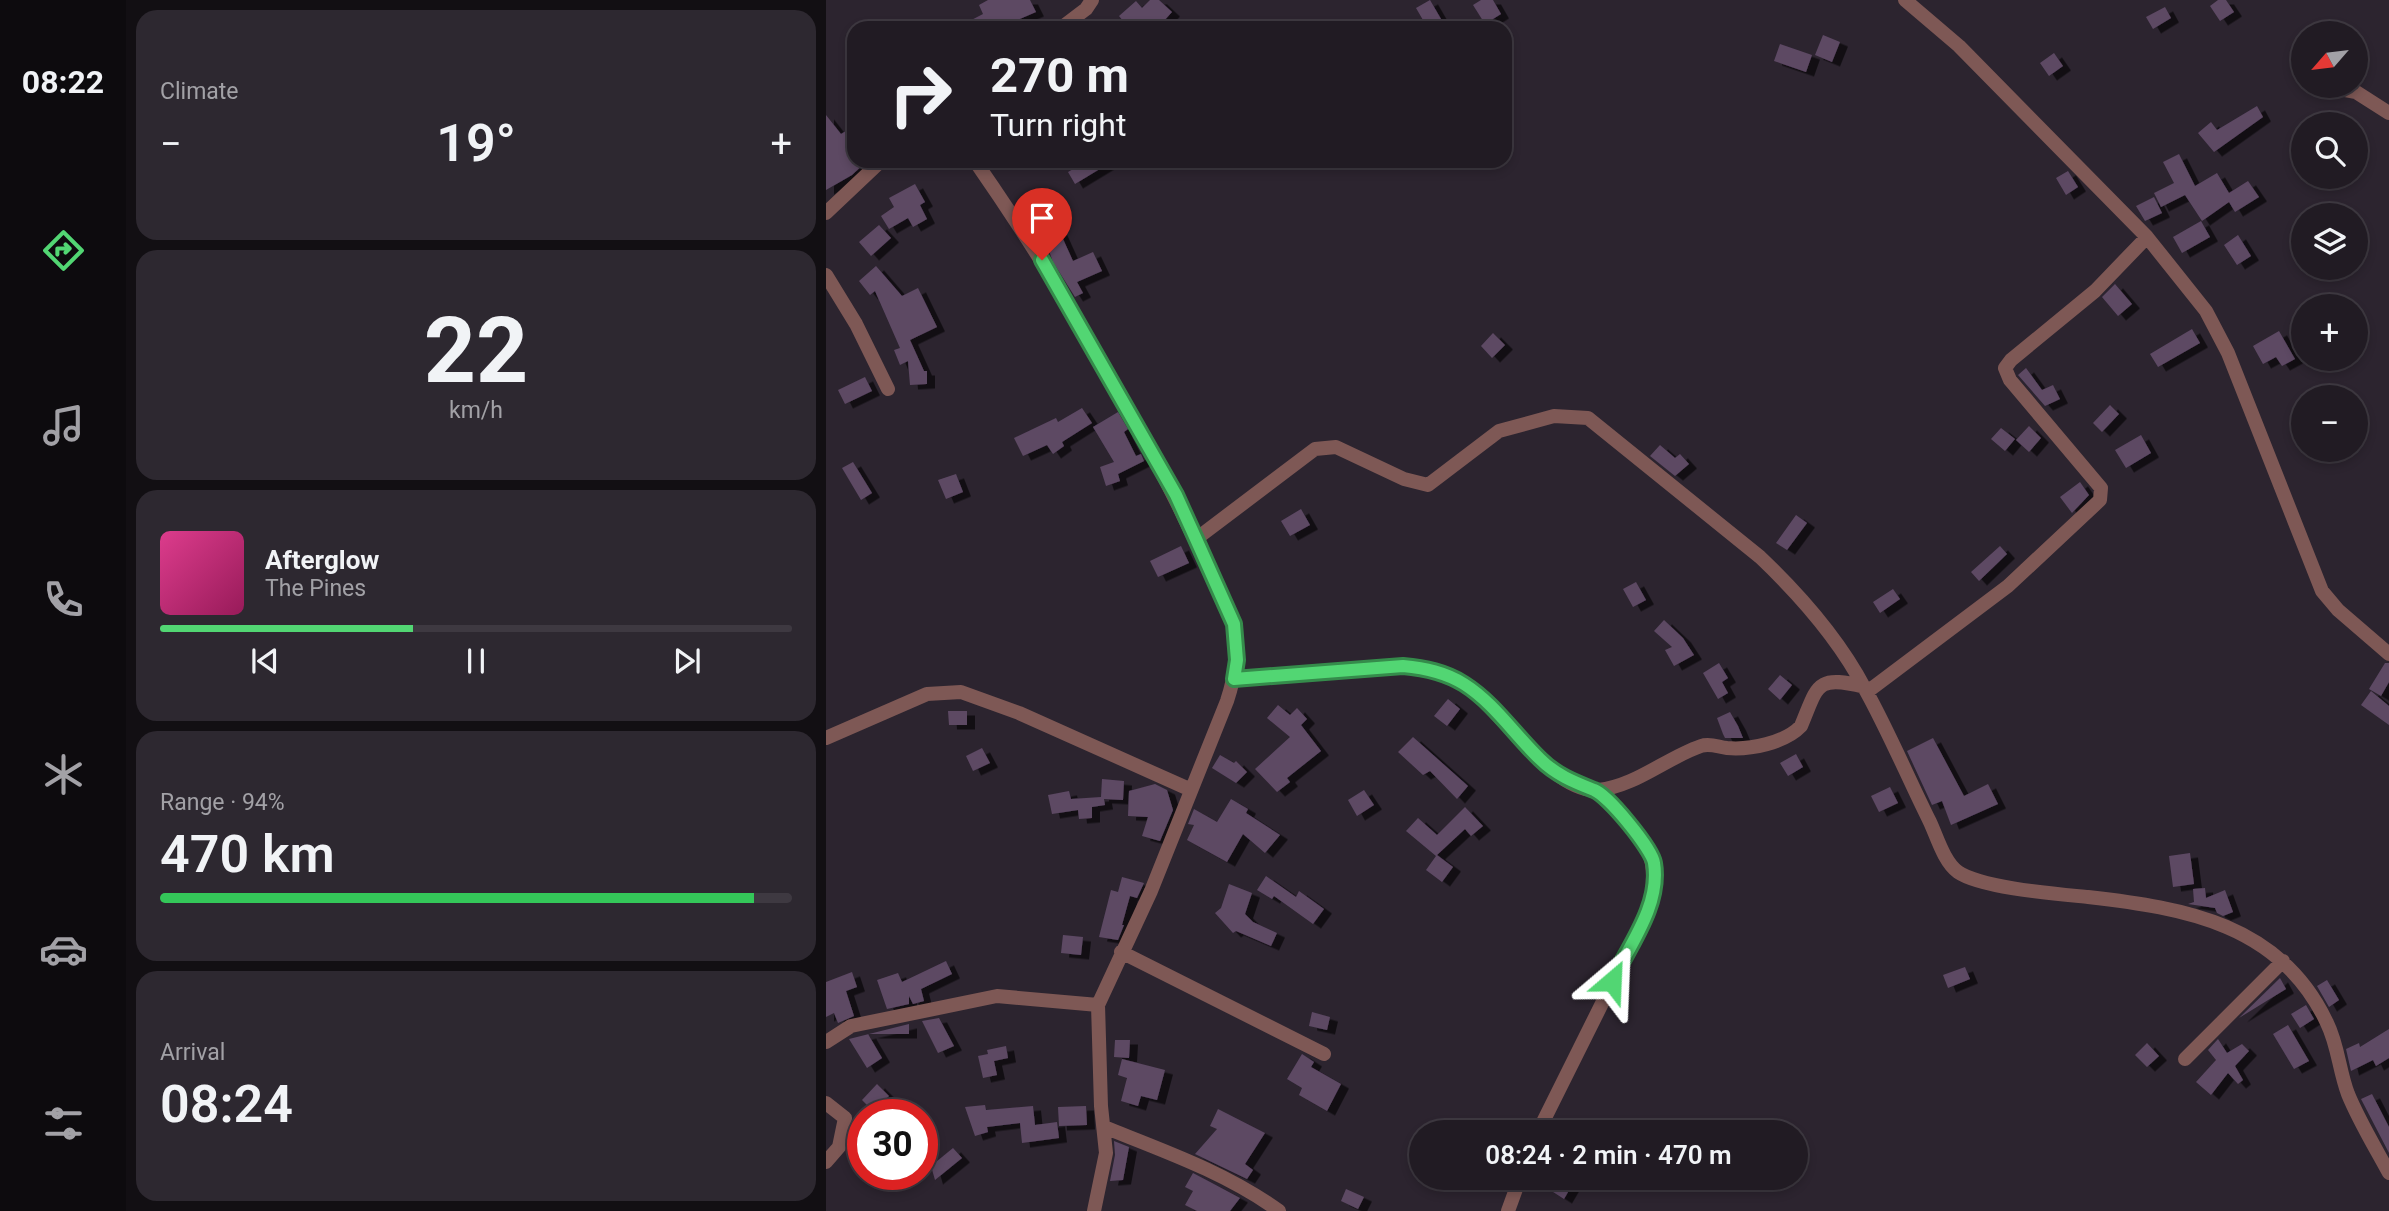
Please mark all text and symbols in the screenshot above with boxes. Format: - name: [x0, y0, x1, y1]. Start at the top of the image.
- north arrow: [2291, 21, 2368, 98]
- map controls: [2291, 21, 2368, 462]
- text: 270 m: [990, 47, 1129, 104]
- icon: right: [875, 49, 966, 140]
- text: 08:22: [22, 63, 104, 101]
- text: Climate: [160, 78, 239, 105]
- text: Turn right: [990, 106, 1126, 144]
- button: search: [2291, 112, 2368, 189]
- text: 19°: [436, 113, 516, 174]
- text: −: [160, 122, 182, 166]
- text: +: [770, 122, 792, 166]
- pin: [1012, 188, 1072, 260]
- icon: arrive: [1023, 199, 1061, 237]
- button: layers: [2291, 203, 2368, 280]
- icon: directions: [39, 226, 88, 275]
- button: +: [2291, 294, 2368, 371]
- text: 22: [424, 298, 528, 404]
- button: −: [2291, 385, 2368, 462]
- text: km/h: [449, 397, 503, 424]
- icon: music: [39, 401, 88, 450]
- text: Afterglow: [265, 545, 379, 575]
- icon: phone: [39, 575, 88, 624]
- text: The Pines: [265, 575, 366, 602]
- icon: previous: [246, 642, 284, 680]
- icon: pause: [457, 642, 495, 680]
- icon: next: [668, 642, 706, 680]
- icon: climate: [39, 750, 88, 799]
- text: Range · 94%: [160, 789, 285, 816]
- text: 470 km: [160, 824, 335, 885]
- icon: car: [39, 925, 88, 974]
- position arrow: [1575, 944, 1649, 1018]
- text: Arrival: [160, 1039, 225, 1066]
- text: 08:24: [160, 1074, 293, 1135]
- icon: filters: [39, 1099, 88, 1148]
- speed limit sign: 30: [847, 1099, 938, 1190]
- text: 08:24 · 2 min · 470 m: [1485, 1140, 1732, 1170]

